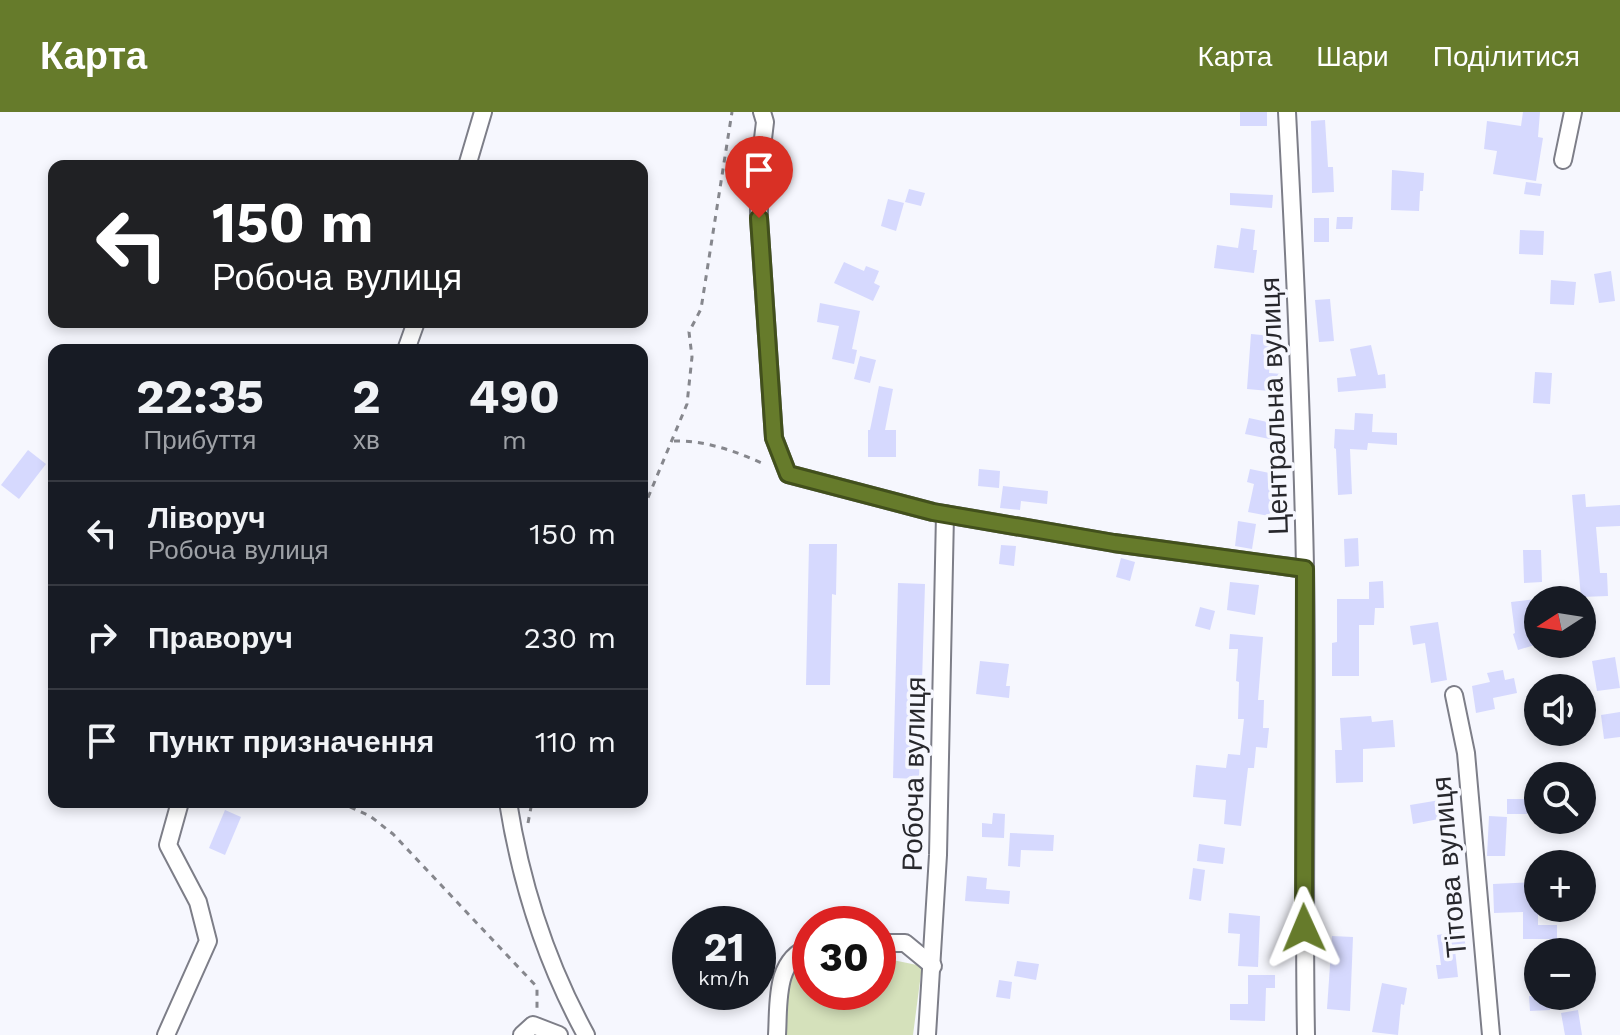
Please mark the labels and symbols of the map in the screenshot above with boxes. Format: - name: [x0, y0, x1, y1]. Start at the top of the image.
- pin: [725, 136, 793, 218]
- street label: Центральна вулиця: [1253, 276, 1295, 536]
- north arrow: [1524, 586, 1596, 658]
- street label: Робоча вулиця: [896, 676, 932, 872]
- street label: Тітова вулиця: [1425, 775, 1473, 959]
- position arrow: [1262, 886, 1346, 970]
- speed limit sign: 30: [792, 906, 896, 1010]

